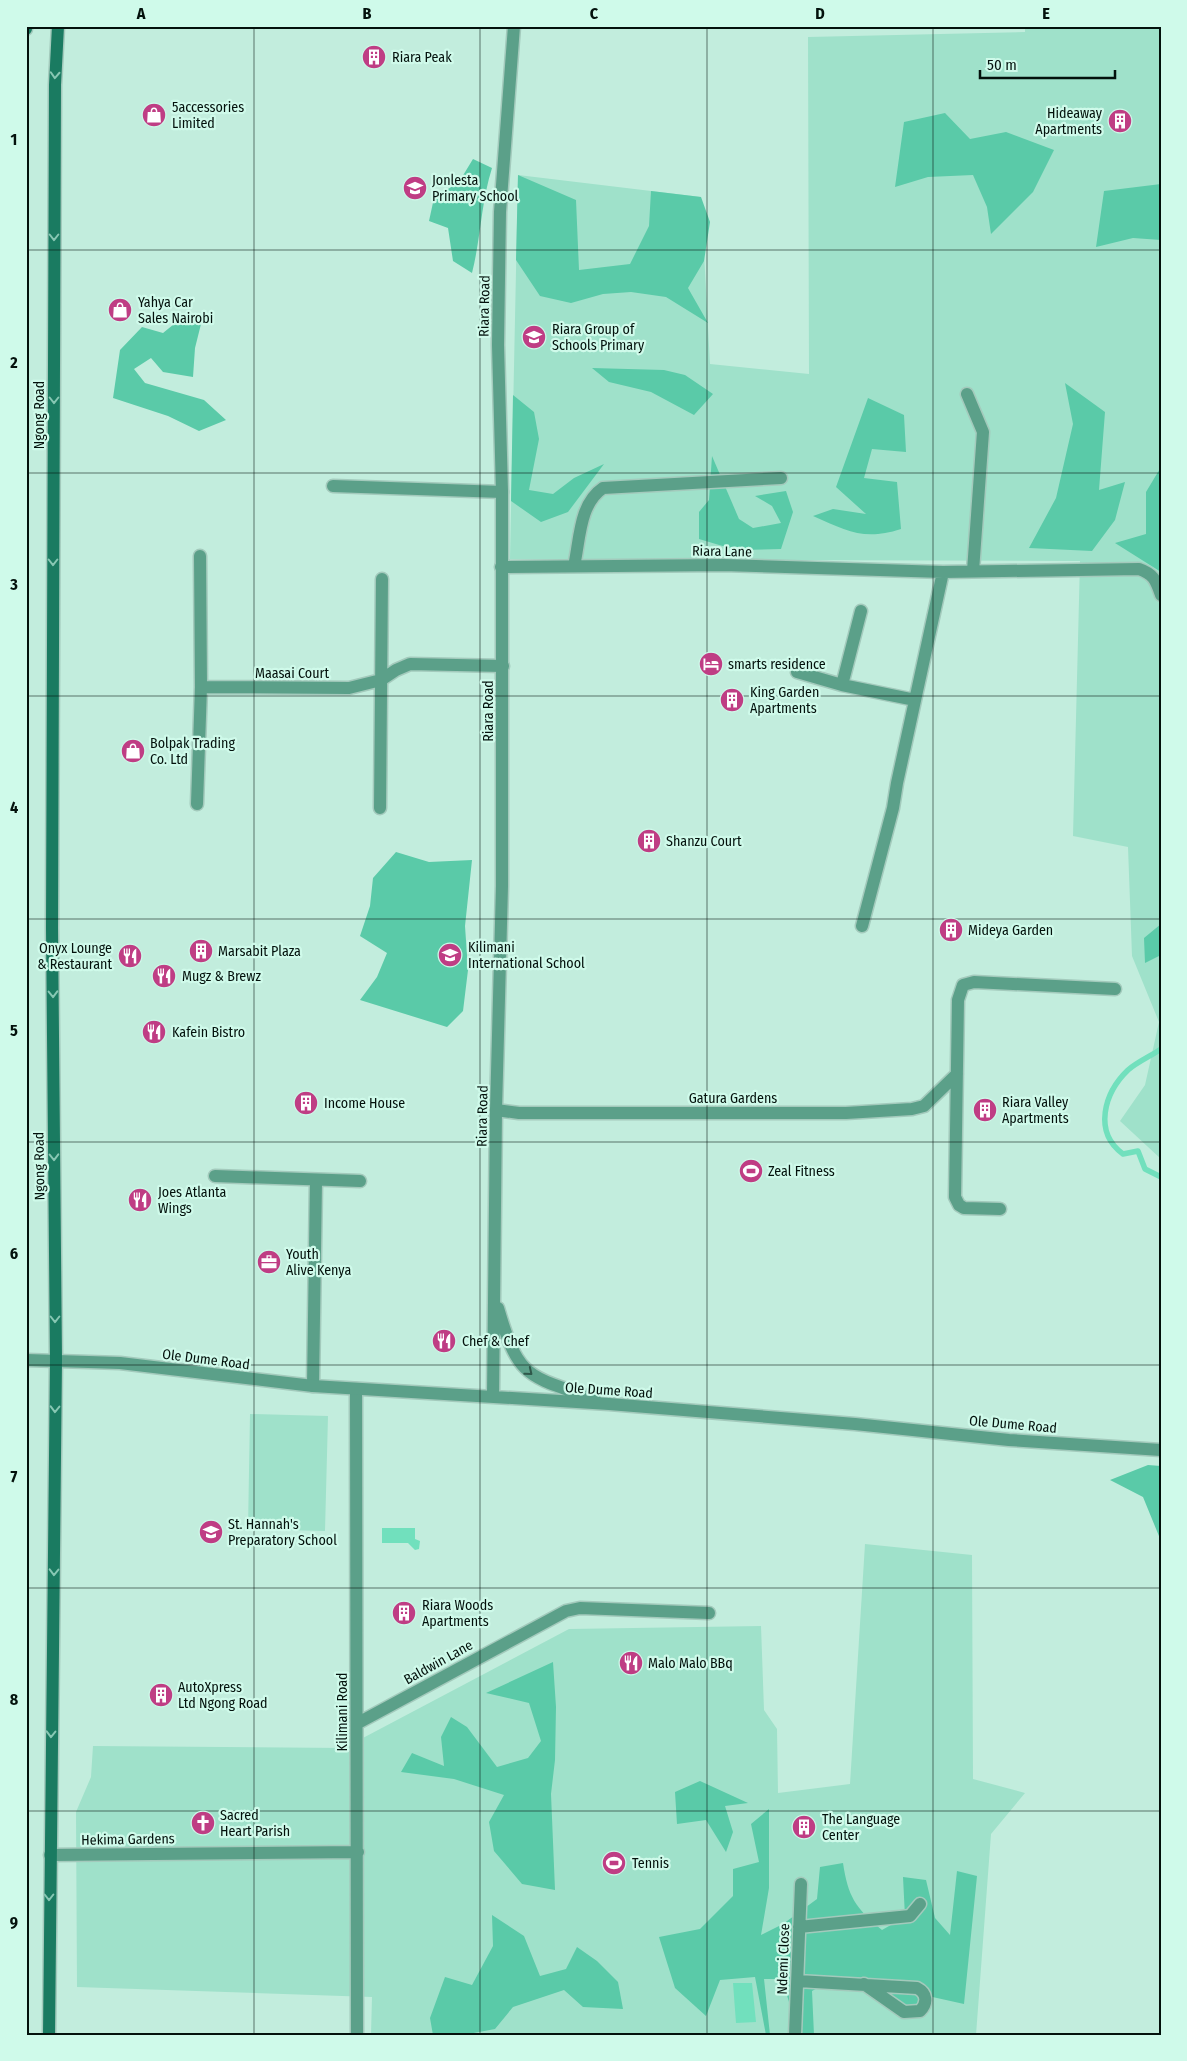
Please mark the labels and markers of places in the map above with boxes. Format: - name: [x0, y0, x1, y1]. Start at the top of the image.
- building icon: Riara Peak: [361, 44, 387, 70]
- place label: Riara Peak: [392, 49, 452, 66]
- place label: 5accessories Limited: [172, 99, 244, 132]
- shop icon: 5accessories Limited: [141, 102, 167, 128]
- place label: Hideaway Apartments: [1035, 105, 1103, 138]
- building icon: Hideaway Apartments: [1107, 108, 1133, 134]
- place label: Jonlesta Primary School: [432, 172, 519, 205]
- school or university icon: Jonlesta Primary School: [402, 175, 428, 201]
- place label: Yahya Car Sales Nairobi: [138, 294, 213, 327]
- shop icon: Yahya Car Sales Nairobi: [107, 297, 133, 323]
- place label: Riara Group of Schools Primary: [552, 321, 645, 354]
- school or university icon: Riara Group of Schools Primary: [521, 324, 547, 350]
- hotel icon: smarts residence: [698, 651, 724, 677]
- place label: smarts residence: [728, 656, 826, 673]
- place label: King Garden Apartments: [750, 684, 819, 717]
- building icon: King Garden Apartments: [719, 687, 745, 713]
- place label: Bolpak Trading Co. Ltd: [150, 735, 235, 768]
- shop icon: Bolpak Trading Co. Ltd: [120, 738, 146, 764]
- building icon: Shanzu Court: [636, 828, 662, 854]
- place label: Shanzu Court: [666, 833, 742, 850]
- building icon: Mideya Garden: [938, 917, 964, 943]
- place label: Mideya Garden: [968, 922, 1053, 939]
- building icon: Marsabit Plaza: [188, 938, 214, 964]
- place label: Kilimani International School: [468, 939, 585, 972]
- place label: Onyx Lounge & Restaurant: [37, 940, 112, 973]
- school or university icon: Kilimani International School: [437, 942, 463, 968]
- restaurant icon: Onyx Lounge & Restaurant: [117, 943, 143, 969]
- place label: Marsabit Plaza: [218, 943, 301, 960]
- restaurant icon: Mugz & Brewz: [151, 963, 177, 989]
- place label: Mugz & Brewz: [182, 968, 261, 985]
- restaurant icon: Kafein Bistro: [141, 1019, 167, 1045]
- place label: Kafein Bistro: [172, 1024, 245, 1041]
- building icon: Income House: [293, 1090, 319, 1116]
- place label: Riara Valley Apartments: [1002, 1094, 1069, 1127]
- place label: Income House: [324, 1095, 405, 1112]
- building icon: Riara Valley Apartments: [972, 1097, 998, 1123]
- sports icon: Zeal Fitness: [738, 1158, 764, 1184]
- place label: Zeal Fitness: [768, 1163, 835, 1180]
- place label: Joes Atlanta Wings: [158, 1184, 227, 1217]
- restaurant icon: Joes Atlanta Wings: [127, 1187, 153, 1213]
- place label: Youth Alive Kenya: [286, 1246, 351, 1279]
- office icon: Youth Alive Kenya: [256, 1249, 282, 1275]
- restaurant icon: Chef & Chef: [431, 1328, 457, 1354]
- place label: Chef & Chef: [462, 1333, 531, 1350]
- place label: St. Hannah's Preparatory School: [228, 1516, 337, 1549]
- school or university icon: St. Hannah's Preparatory School: [198, 1519, 224, 1545]
- place label: Riara Woods Apartments: [422, 1597, 493, 1630]
- building icon: Riara Woods Apartments: [391, 1600, 417, 1626]
- restaurant icon: Malo Malo BBq: [618, 1650, 644, 1676]
- place label: Malo Malo BBq: [648, 1655, 733, 1672]
- place label: AutoXpress Ltd Ngong Road: [178, 1679, 268, 1712]
- building icon: AutoXpress Ltd Ngong Road: [148, 1682, 174, 1708]
- place label: Sacred Heart Parish: [220, 1807, 290, 1840]
- church icon: Sacred Heart Parish: [190, 1810, 216, 1836]
- place label: The Language Center: [822, 1811, 900, 1844]
- building icon: The Language Center: [791, 1814, 817, 1840]
- sports icon: Tennis: [601, 1850, 627, 1876]
- place label: Tennis: [632, 1855, 669, 1872]

